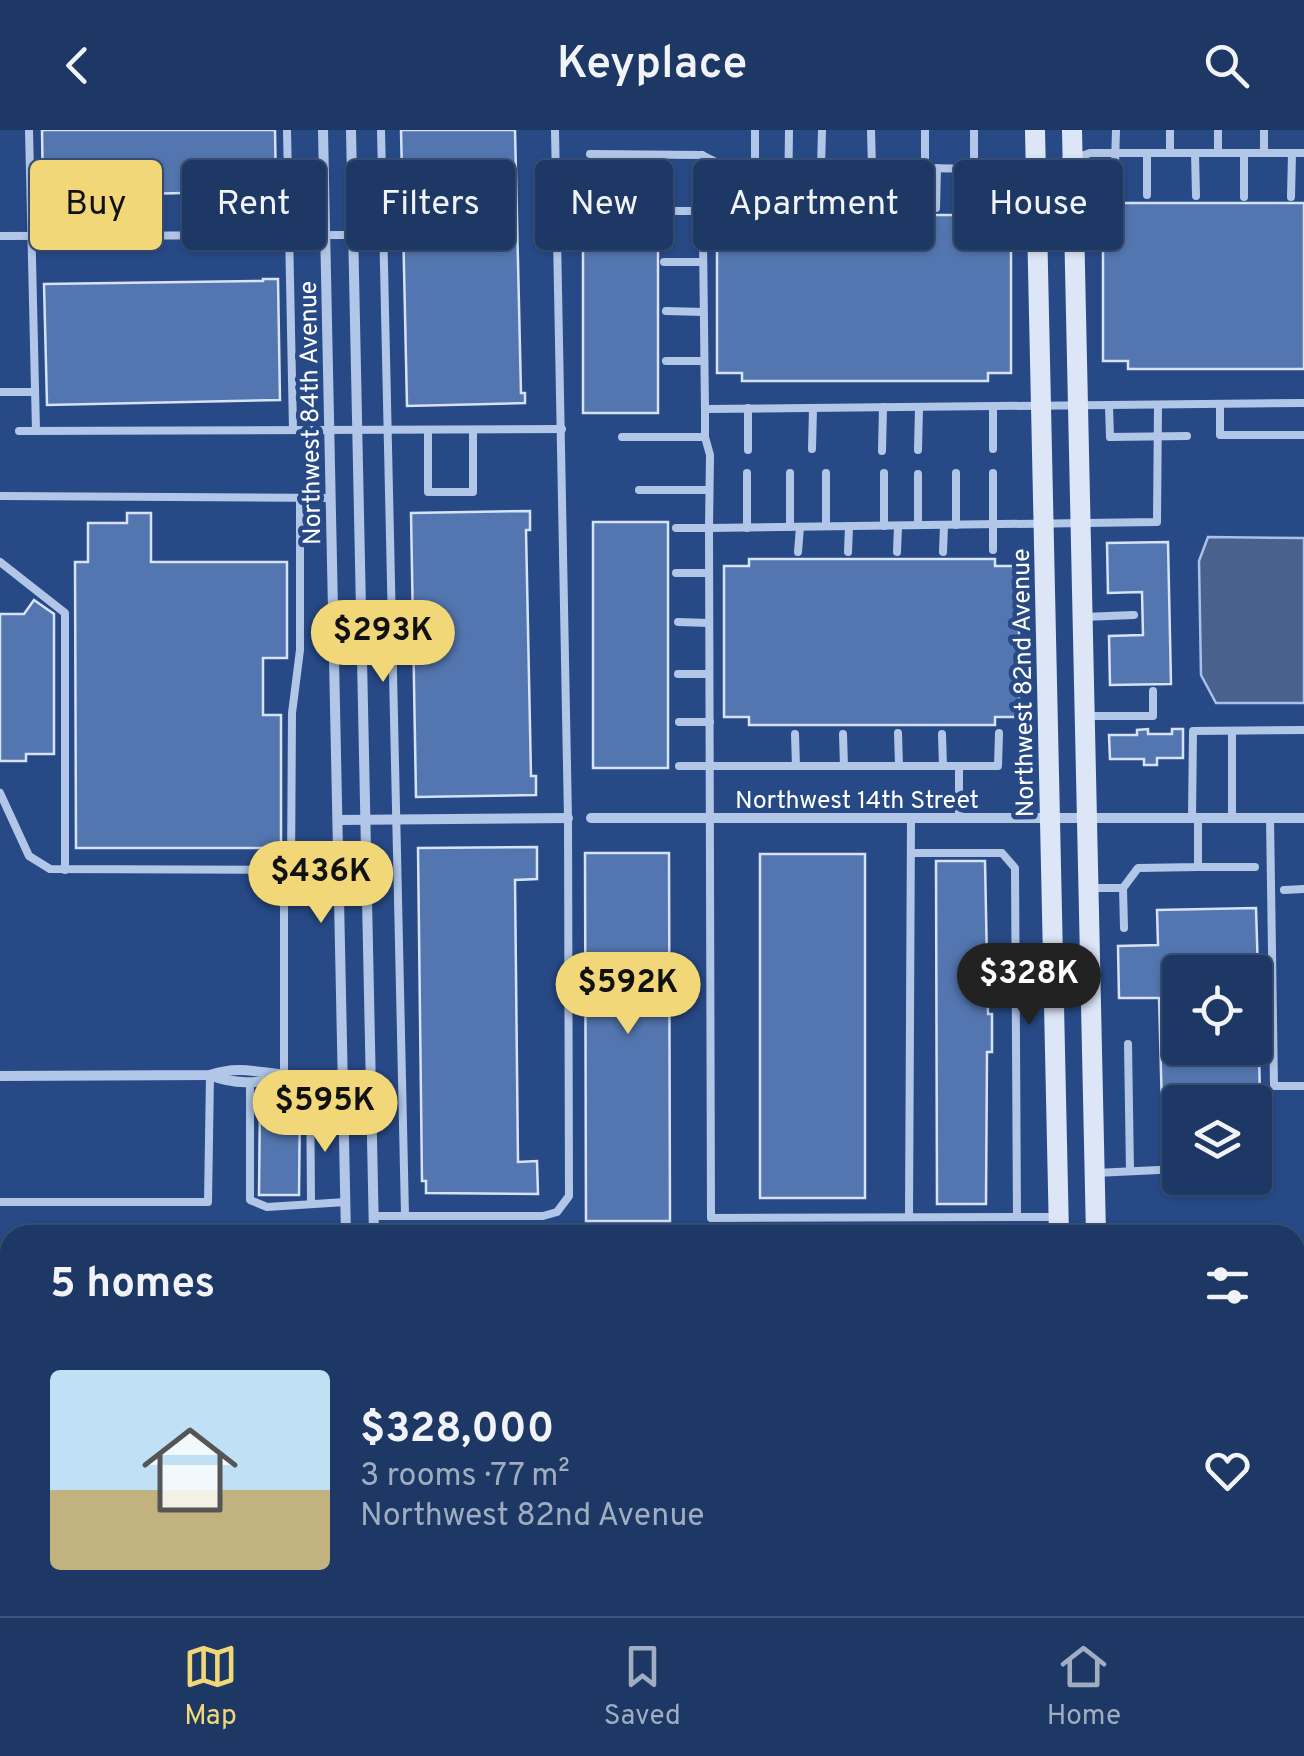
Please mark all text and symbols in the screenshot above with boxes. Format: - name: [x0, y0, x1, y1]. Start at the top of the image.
- text: Keyplace: [557, 37, 747, 94]
- icon: back: [50, 38, 105, 93]
- icon: search: [1199, 38, 1254, 93]
- chip: Buy: [30, 160, 162, 250]
- chip: Rent: [182, 160, 326, 250]
- chip: Filters: [346, 160, 515, 250]
- chip: New: [535, 160, 673, 250]
- chip: Apartment: [693, 160, 934, 250]
- chip: House: [954, 160, 1123, 250]
- street label: Northwest 84th Avenue: [294, 281, 330, 545]
- street label: Northwest 82nd Avenue: [1007, 548, 1043, 818]
- pin: $293K: [313, 600, 453, 685]
- text: $293K: [333, 612, 433, 652]
- street label: Northwest 14th Street: [735, 786, 979, 818]
- pin: $436K: [251, 841, 391, 926]
- text: $436K: [270, 853, 372, 893]
- pin: $328K: [959, 943, 1099, 1028]
- pin: $592K: [558, 952, 698, 1037]
- text: $328K: [979, 955, 1079, 995]
- map controls: [1162, 955, 1272, 1195]
- button: locate: [1162, 955, 1272, 1065]
- text: $592K: [578, 964, 678, 1004]
- pin: $595K: [255, 1070, 395, 1155]
- text: $595K: [275, 1082, 375, 1122]
- button: layers: [1162, 1085, 1272, 1195]
- icon: filters: [1200, 1258, 1255, 1313]
- text: 5 homes: [50, 1259, 215, 1312]
- text: $328,000: [360, 1404, 554, 1457]
- icon: home: [130, 1410, 250, 1530]
- icon: heart: [1200, 1443, 1255, 1498]
- text: 3 rooms · 77 m²: [360, 1457, 570, 1497]
- text: Northwest 82nd Avenue: [360, 1497, 704, 1537]
- tab: Map: [183, 1639, 238, 1735]
- tab: Saved: [604, 1639, 681, 1735]
- tab: Home: [1047, 1639, 1121, 1735]

